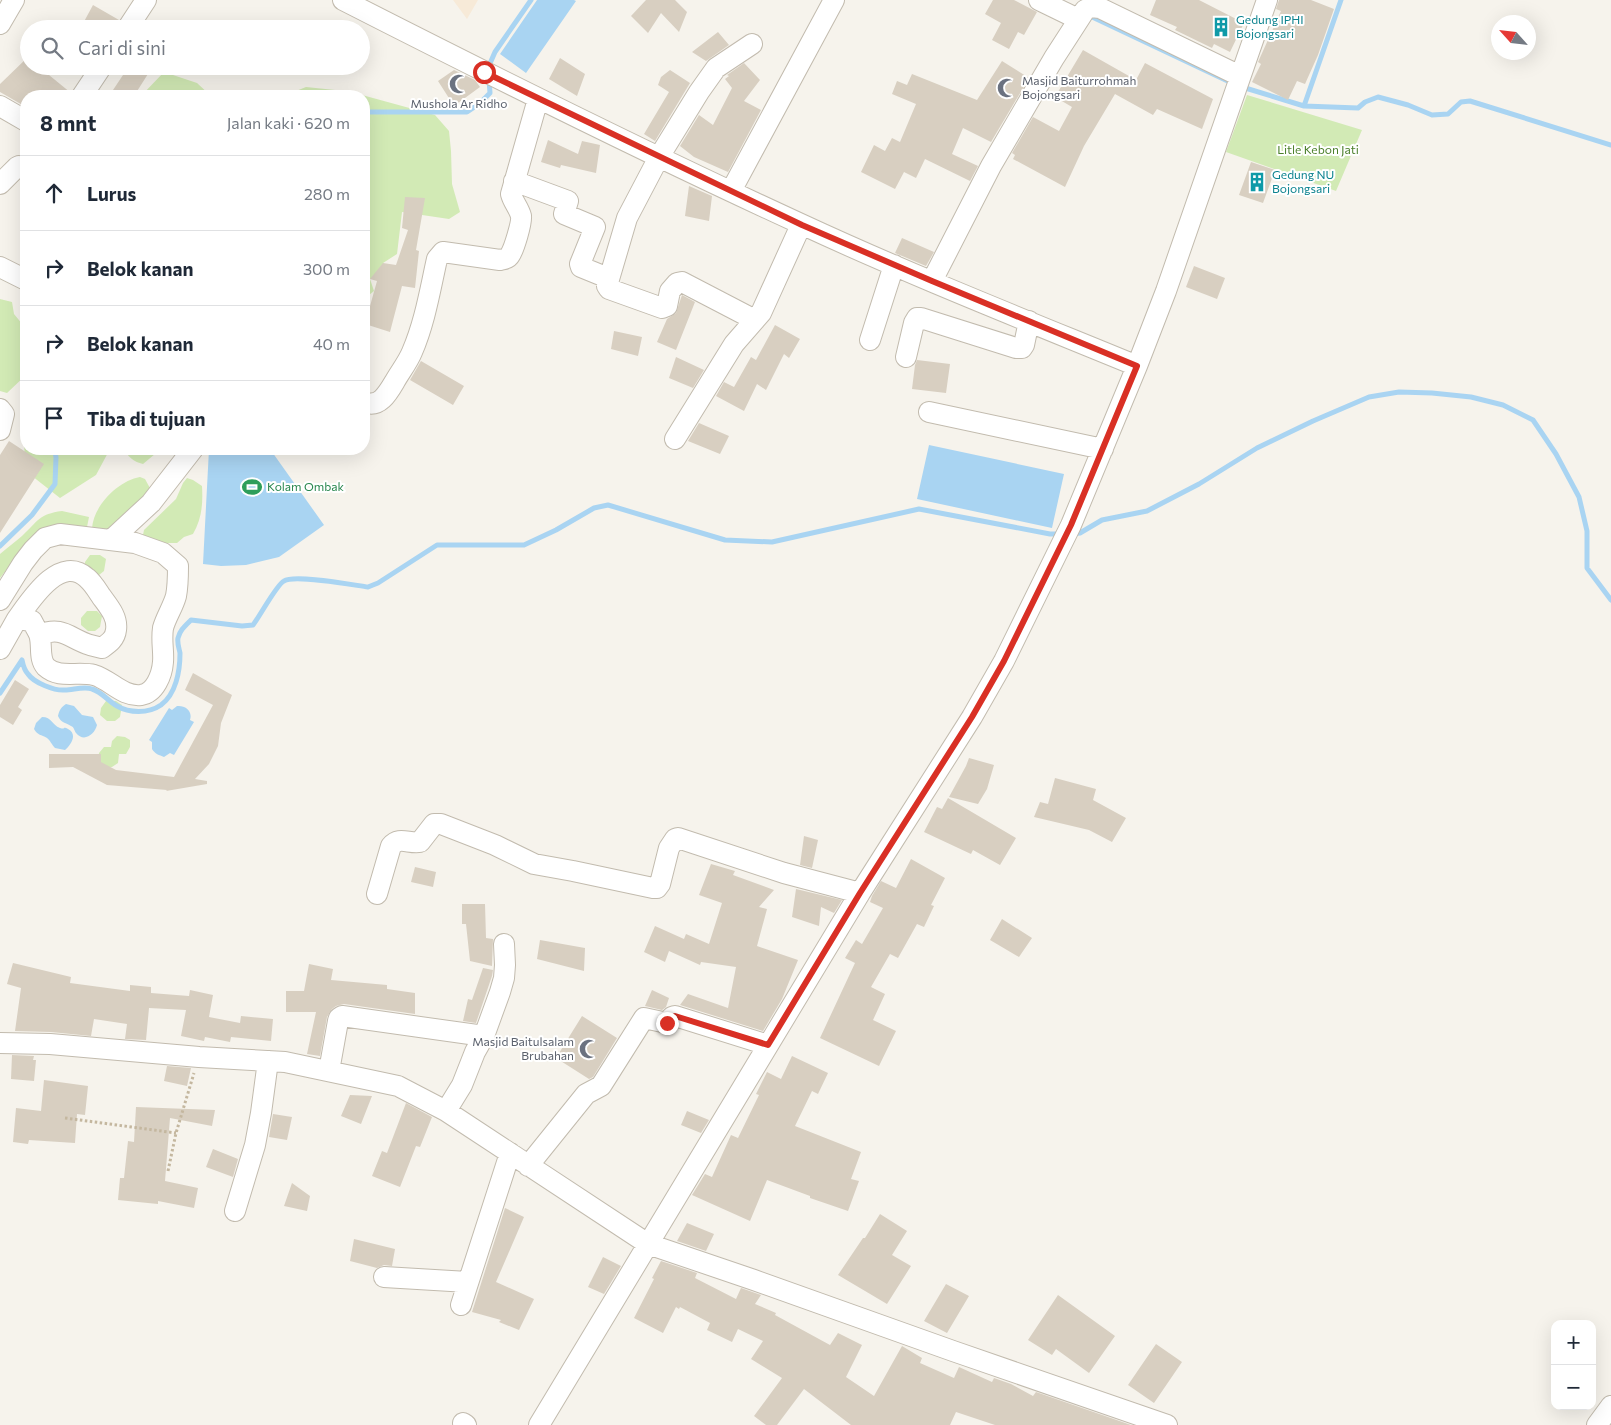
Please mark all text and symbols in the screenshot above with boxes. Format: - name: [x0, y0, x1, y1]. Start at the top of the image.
- place label: Gedung IPHI Bojongsari: [1236, 12, 1304, 40]
- north arrow: [1491, 15, 1536, 60]
- building icon: Gedung IPHI Bojongsari: [1210, 16, 1232, 38]
- search box: [20, 20, 370, 75]
- icon: search: [38, 34, 66, 62]
- text: Cari di sini: [78, 36, 166, 59]
- route start: [473, 61, 496, 84]
- mosque icon: Mushola Ar Ridho: [448, 73, 470, 95]
- place label: Masjid Baiturrohmah Bojongsari: [1022, 73, 1136, 101]
- mosque icon: Masjid Baiturrohmah Bojongsari: [996, 77, 1018, 99]
- place label: Mushola Ar Ridho: [411, 96, 507, 110]
- text: 8 mnt: [40, 110, 96, 135]
- text: Jalan kaki · 620 m: [227, 113, 350, 132]
- park label: Litle Kebon Jati: [1277, 142, 1359, 157]
- place label: Gedung NU Bojongsari: [1272, 167, 1334, 195]
- building icon: Gedung NU Bojongsari: [1246, 171, 1268, 193]
- icon: ahead: [40, 179, 68, 207]
- text: Lurus: [87, 182, 136, 205]
- text: 280 m: [304, 184, 350, 203]
- icon: right: [40, 254, 68, 282]
- text: Belok kanan: [87, 257, 194, 280]
- text: 300 m: [303, 259, 350, 278]
- icon: right: [40, 329, 68, 357]
- text: Belok kanan: [87, 332, 194, 355]
- text: 40 m: [313, 334, 350, 353]
- icon: arrive: [40, 404, 68, 432]
- text: Tiba di tujuan: [87, 407, 205, 430]
- sports icon: Kolam Ombak: [241, 476, 263, 498]
- place label: Kolam Ombak: [267, 479, 345, 493]
- route end: [656, 1012, 679, 1035]
- place label: Masjid Baitulsalam Brubahan: [472, 1034, 574, 1062]
- mosque icon: Masjid Baitulsalam Brubahan: [578, 1038, 600, 1060]
- map controls: [1551, 1320, 1596, 1410]
- button: +: [1551, 1320, 1596, 1365]
- button: −: [1551, 1365, 1596, 1410]

